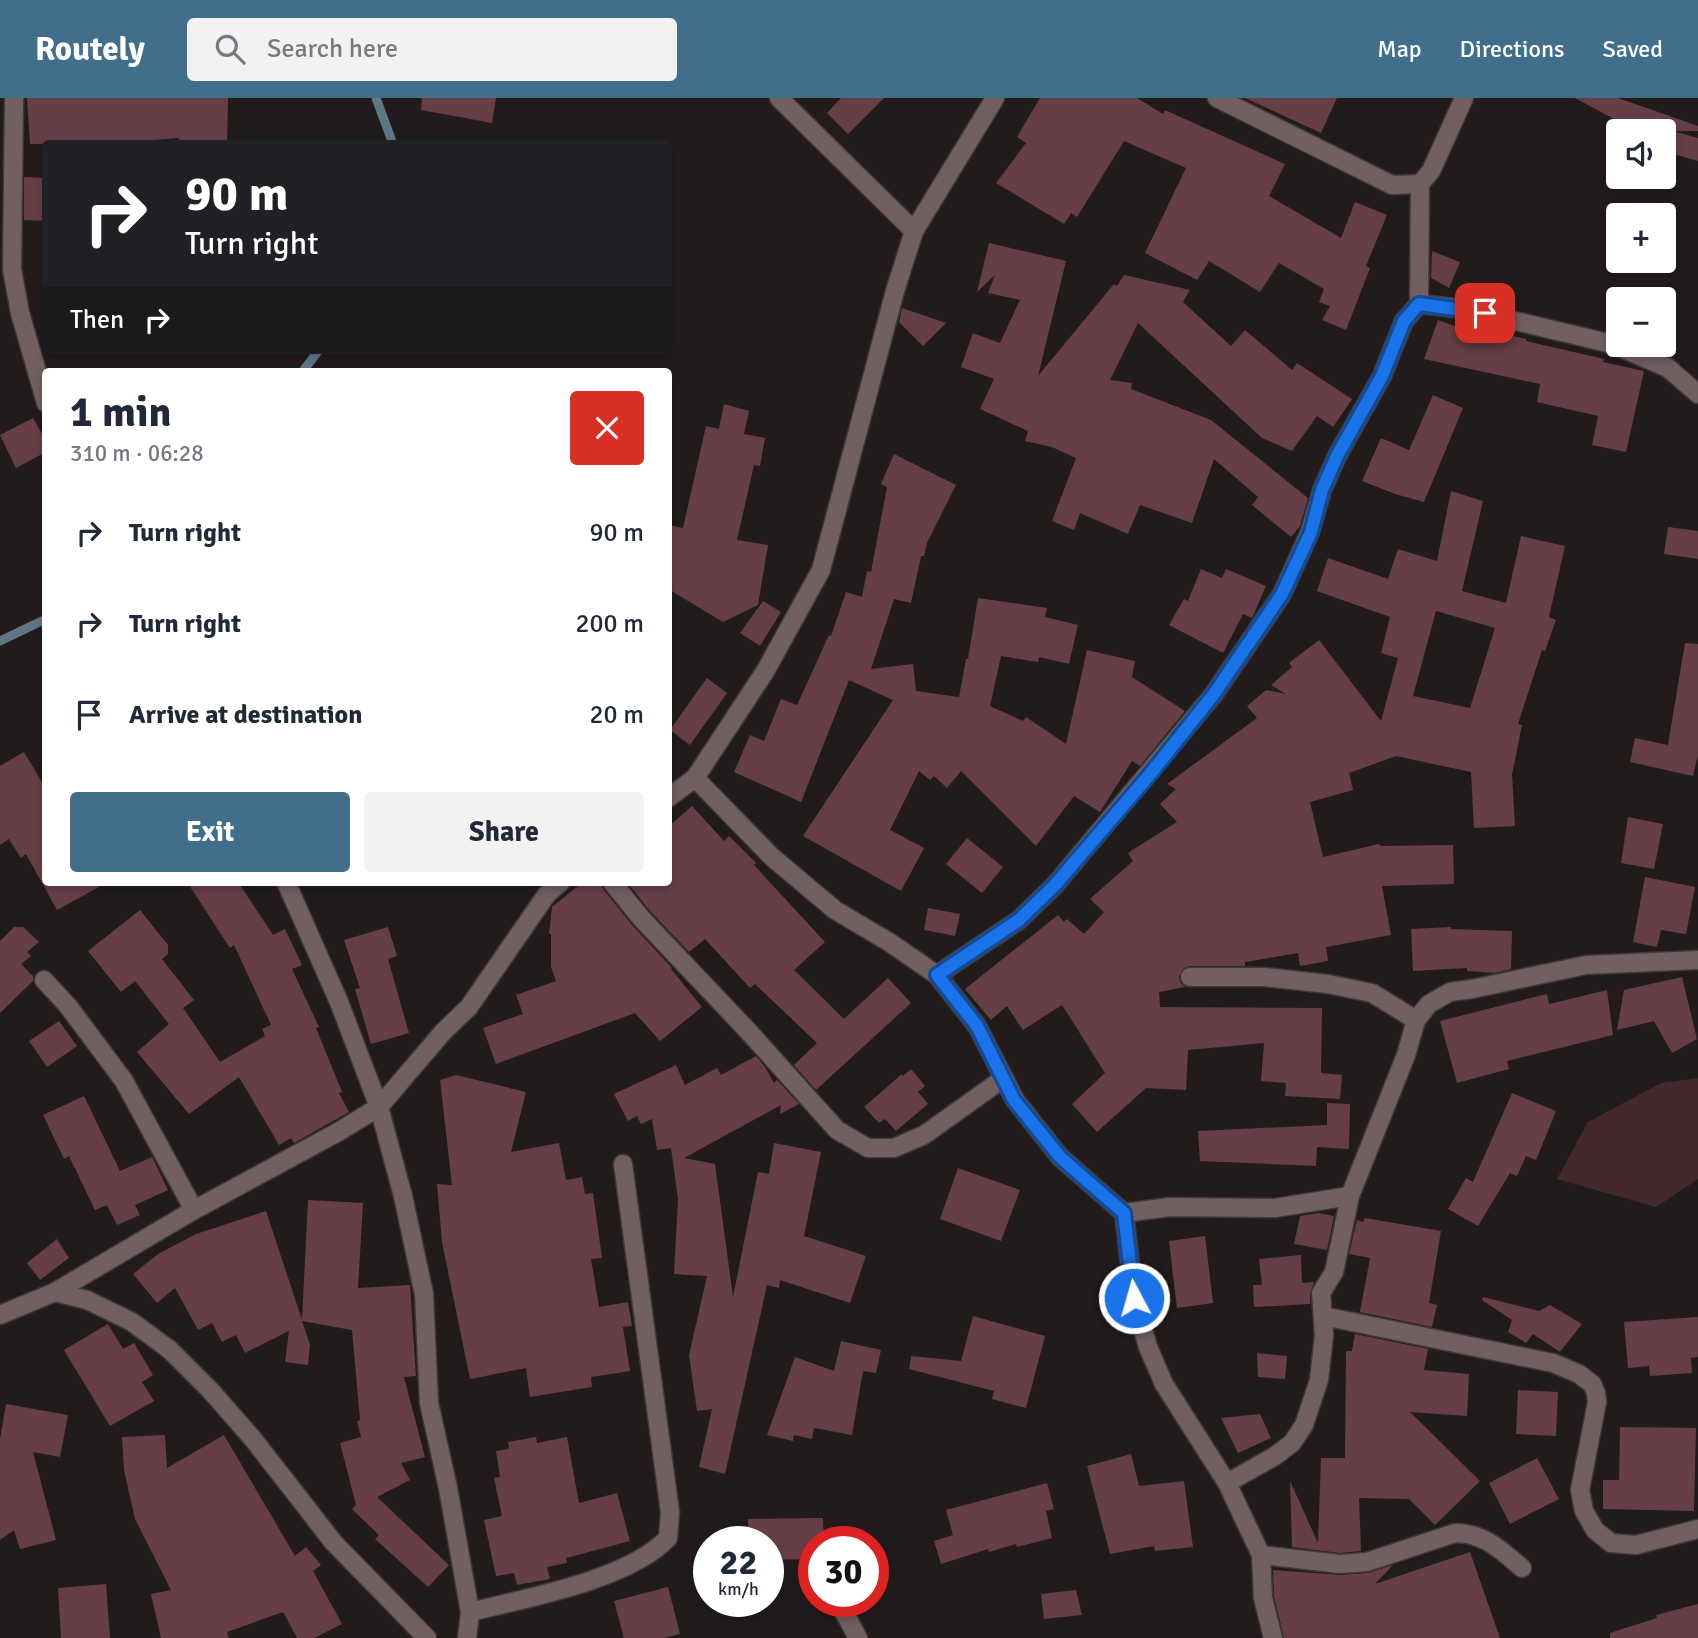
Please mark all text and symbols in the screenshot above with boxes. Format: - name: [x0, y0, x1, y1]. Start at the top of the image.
- search box: [187, 18, 677, 81]
- text: Routely: [35, 29, 145, 70]
- icon: search: [211, 30, 249, 68]
- text: Search here: [267, 33, 398, 65]
- text: Map: [1377, 34, 1422, 64]
- text: Directions: [1460, 34, 1565, 64]
- text: Saved: [1603, 34, 1663, 64]
- map controls: [1606, 119, 1676, 357]
- button: sound: [1606, 119, 1676, 189]
- text: 90 m: [185, 164, 288, 224]
- icon: right: [70, 168, 161, 259]
- button: +: [1606, 203, 1676, 273]
- text: Turn right: [185, 224, 318, 263]
- pin: [1455, 283, 1515, 343]
- button: −: [1606, 287, 1676, 357]
- icon: arrive: [1466, 294, 1504, 332]
- icon: right: [138, 301, 176, 339]
- text: Then: [70, 304, 124, 336]
- text: 1 min: [70, 387, 171, 438]
- button: close: [570, 391, 644, 465]
- text: 310 m · 06:28: [70, 439, 204, 468]
- icon: right: [70, 514, 108, 552]
- text: Turn right: [129, 517, 241, 549]
- text: 90 m: [589, 517, 644, 549]
- icon: right: [70, 605, 108, 643]
- text: Turn right: [129, 608, 241, 640]
- text: 200 m: [575, 608, 644, 640]
- icon: arrive: [70, 696, 108, 734]
- text: Arrive at destination: [129, 699, 362, 731]
- text: 20 m: [589, 699, 644, 731]
- button: Exit: [70, 792, 350, 872]
- button: Share: [364, 792, 644, 872]
- position arrow: [1097, 1261, 1171, 1335]
- speed limit sign: 30: [798, 1526, 889, 1617]
- text: 22: [720, 1541, 757, 1584]
- text: km/h: [718, 1578, 759, 1600]

